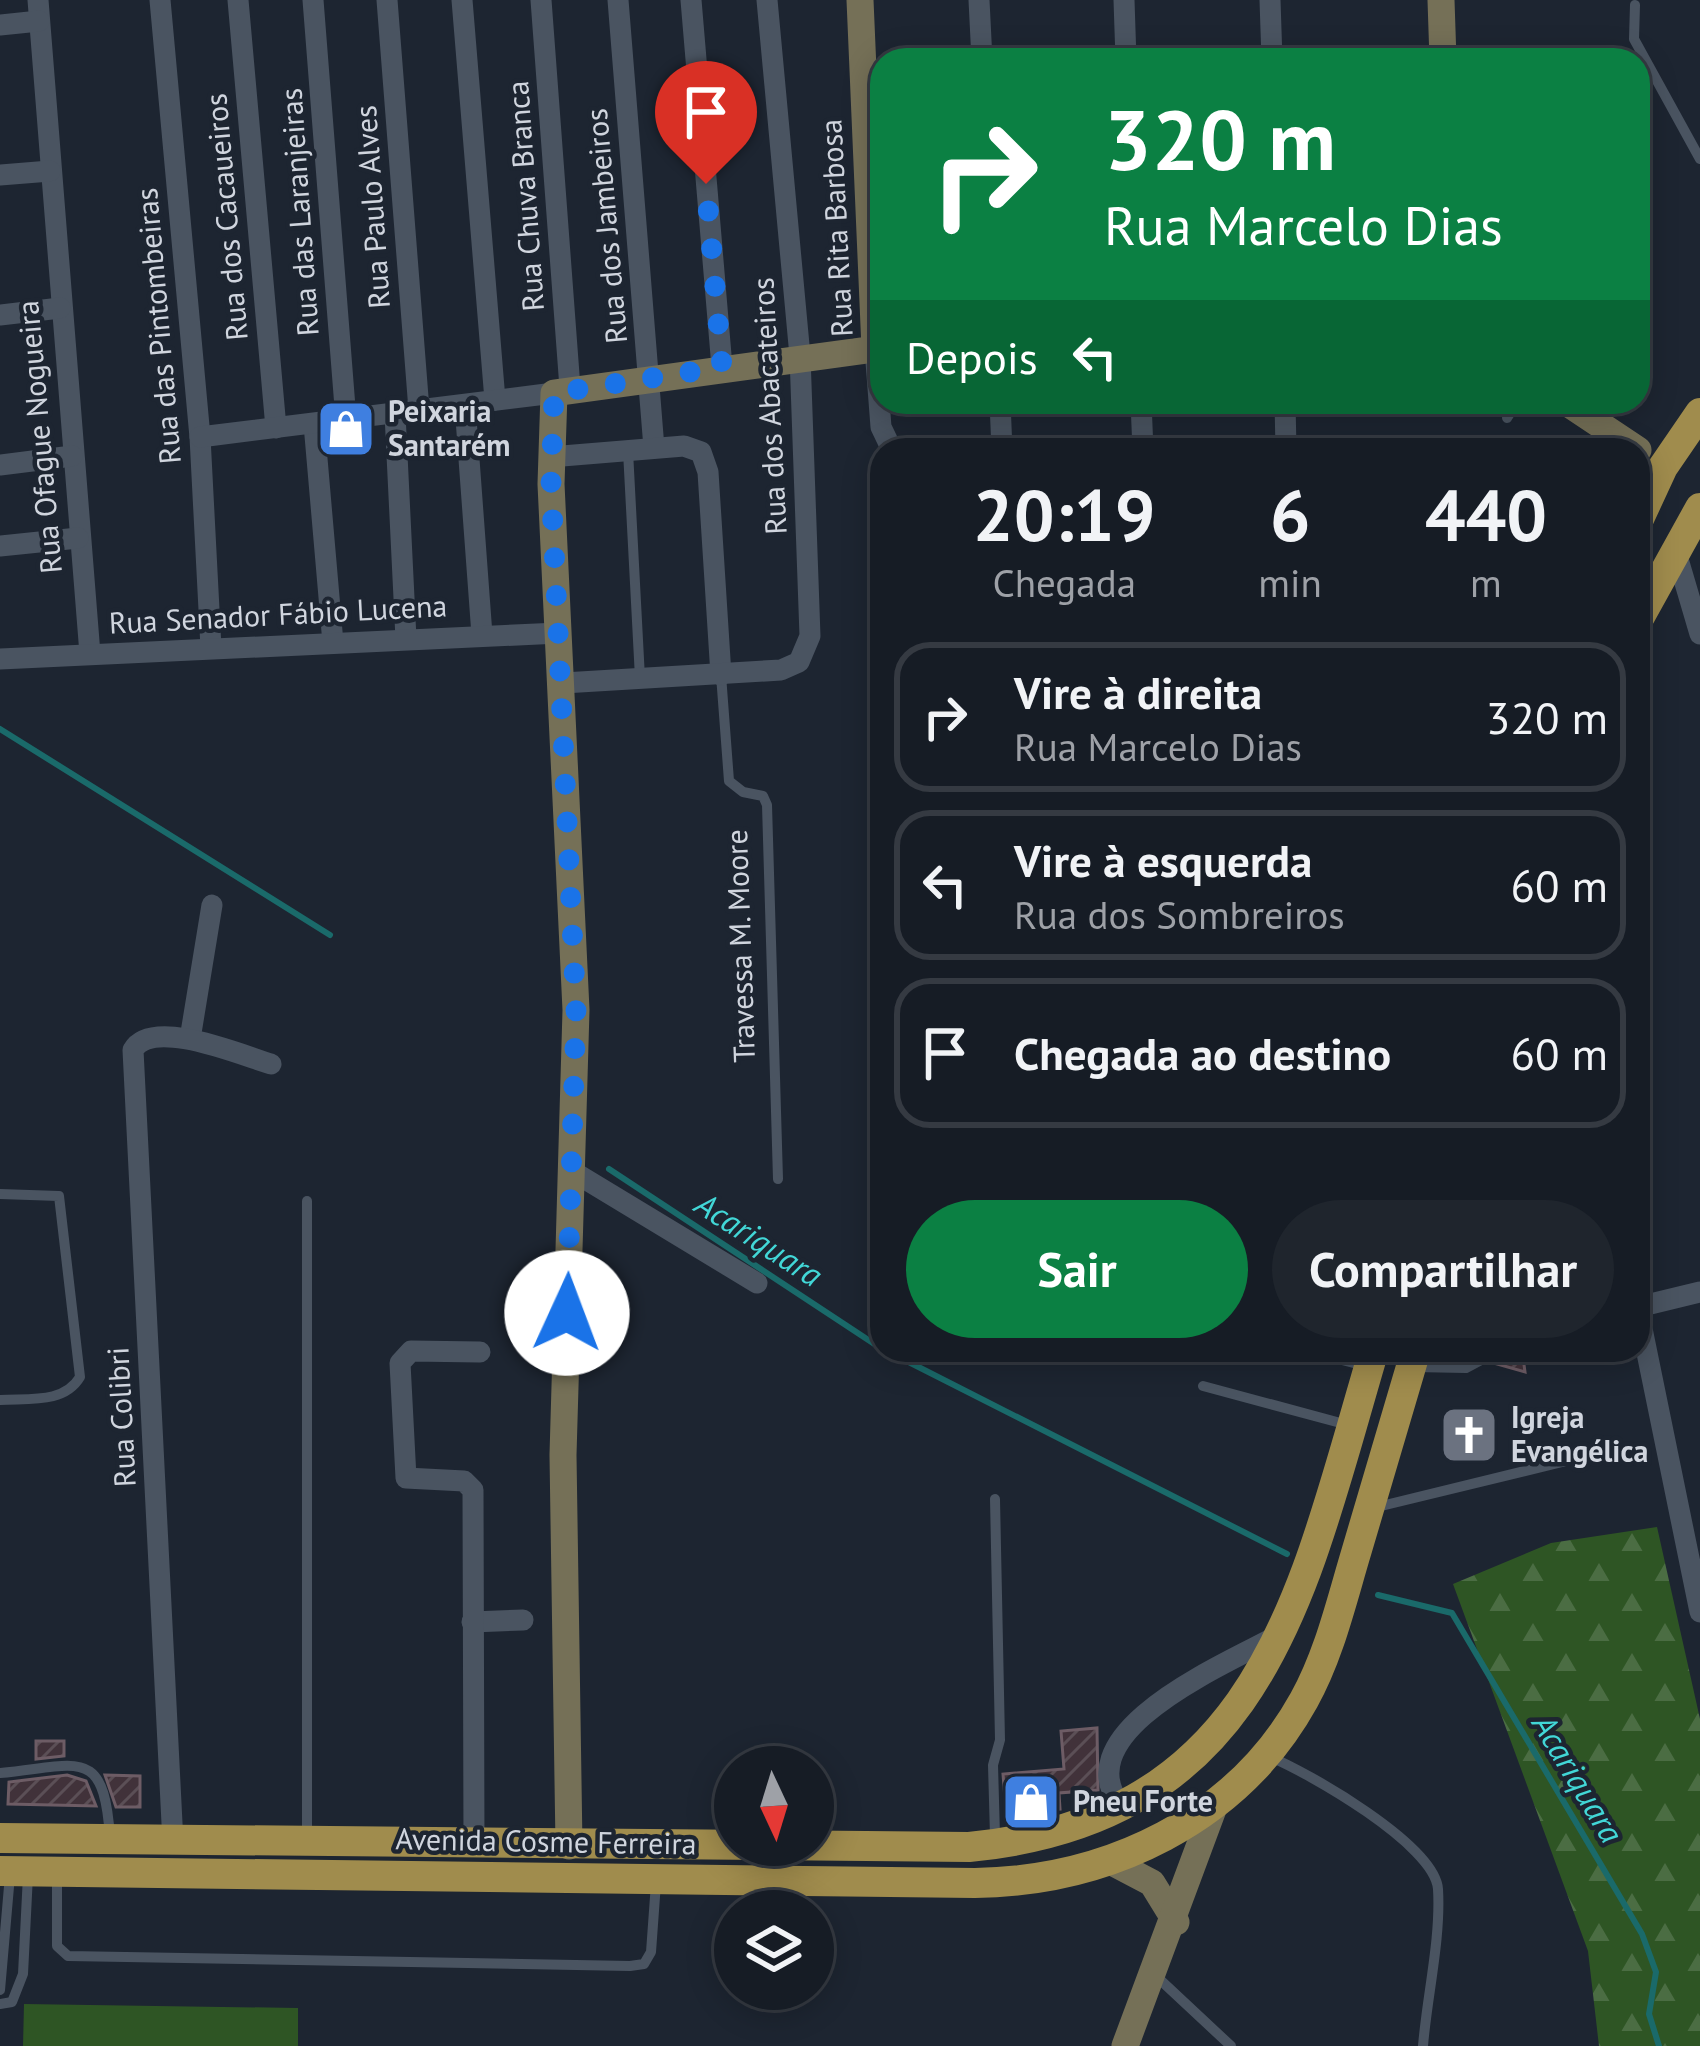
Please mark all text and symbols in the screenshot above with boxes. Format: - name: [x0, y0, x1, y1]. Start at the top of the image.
- pin: [655, 61, 757, 184]
- street label: Rua Chuva Branca: [497, 79, 552, 313]
- icon: arrive: [673, 79, 739, 145]
- text: 320 m: [1104, 84, 1336, 193]
- street label: Rua das Laranjeiras: [270, 87, 327, 337]
- street label: Rua dos Cacaueiros: [195, 92, 256, 342]
- icon: right: [906, 96, 1062, 252]
- street label: Rua Paulo Alves: [345, 104, 398, 310]
- street label: Rua dos Jambeiros: [576, 107, 635, 345]
- street label: Rua Rita Barbosa: [810, 118, 861, 338]
- street label: Rua das Pintombeiras: [126, 186, 189, 466]
- text: Rua Marcelo Dias: [1104, 190, 1503, 260]
- street label: Rua dos Abacateiros: [742, 276, 795, 536]
- street label: Rua Ofague Nogueira: [7, 299, 70, 575]
- icon: left: [1062, 324, 1128, 390]
- text: Depois: [906, 328, 1038, 386]
- place label: Peixaria Santarém: [388, 391, 510, 464]
- shop icon: Peixaria Santarém: [315, 398, 377, 460]
- text: 20:19: [973, 468, 1156, 561]
- text: 6: [1270, 468, 1311, 561]
- text: 440: [1425, 468, 1547, 561]
- text: Chegada: [992, 557, 1136, 608]
- text: min: [1258, 557, 1322, 608]
- text: m: [1470, 557, 1502, 608]
- street label: Rua Senador Fábio Lucena: [108, 585, 448, 642]
- text: Vire à direita: [1014, 663, 1262, 721]
- icon: right: [912, 684, 978, 750]
- text: 320 m: [1486, 688, 1608, 746]
- text: Rua Marcelo Dias: [1014, 721, 1302, 772]
- street label: Travessa M. Moore: [716, 829, 763, 1063]
- text: Vire à esquerda: [1014, 831, 1312, 889]
- icon: left: [912, 852, 978, 918]
- text: 60 m: [1510, 856, 1608, 914]
- text: Rua dos Sombreiros: [1014, 889, 1345, 940]
- icon: arrive: [912, 1020, 978, 1086]
- text: Chegada ao destino: [1014, 1024, 1391, 1082]
- text: 60 m: [1510, 1024, 1608, 1082]
- water label: Acariquara: [686, 1181, 831, 1296]
- button: Sair: [906, 1200, 1248, 1338]
- button: Compartilhar: [1272, 1200, 1614, 1338]
- position arrow: [504, 1250, 630, 1376]
- street label: Rua Colibri: [97, 1346, 144, 1488]
- place label: Igreja Evangélica: [1511, 1397, 1648, 1470]
- church icon: Igreja Evangélica: [1438, 1404, 1500, 1466]
- water label: Acariquara: [1522, 1704, 1634, 1850]
- north arrow: [714, 1746, 834, 1866]
- map controls: [714, 1746, 834, 2010]
- shop icon: Pneu Forte: [1000, 1771, 1062, 1833]
- place label: Pneu Forte: [1073, 1781, 1213, 1820]
- street label: Avenida Cosme Ferreira: [395, 1818, 697, 1863]
- button: layers: [714, 1890, 834, 2010]

